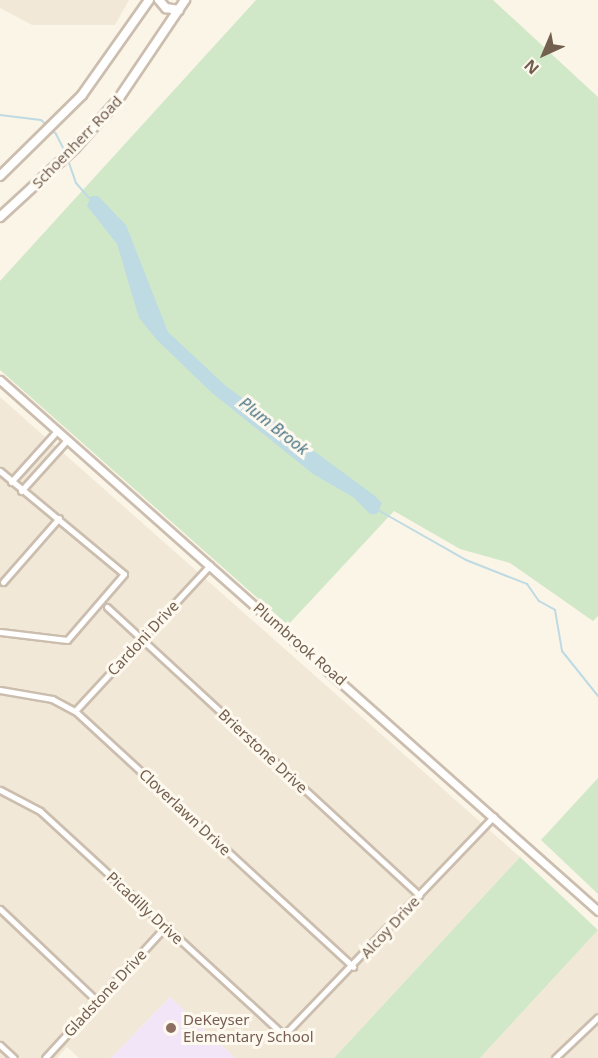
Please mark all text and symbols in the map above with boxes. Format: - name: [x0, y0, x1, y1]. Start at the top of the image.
- north arrow: [514, 24, 574, 84]
- text: N: [519, 55, 544, 79]
- street label: Schoenherr Road: [28, 92, 126, 192]
- water label: Plum Brook: [236, 393, 312, 459]
- street label: Cardoni Drive: [104, 597, 182, 679]
- street label: Plumbrook Road: [250, 599, 350, 689]
- street label: Brierstone Drive: [215, 705, 311, 797]
- street label: Cloverlawn Drive: [135, 765, 235, 859]
- street label: Picadilly Drive: [103, 868, 187, 948]
- street label: Alcoy Drive: [357, 892, 423, 962]
- street label: Gladstone Drive: [60, 946, 150, 1040]
- place label: DeKeyser Elementary School: [183, 1010, 314, 1045]
- marker: DeKeyser Elementary School: [164, 1021, 178, 1035]

